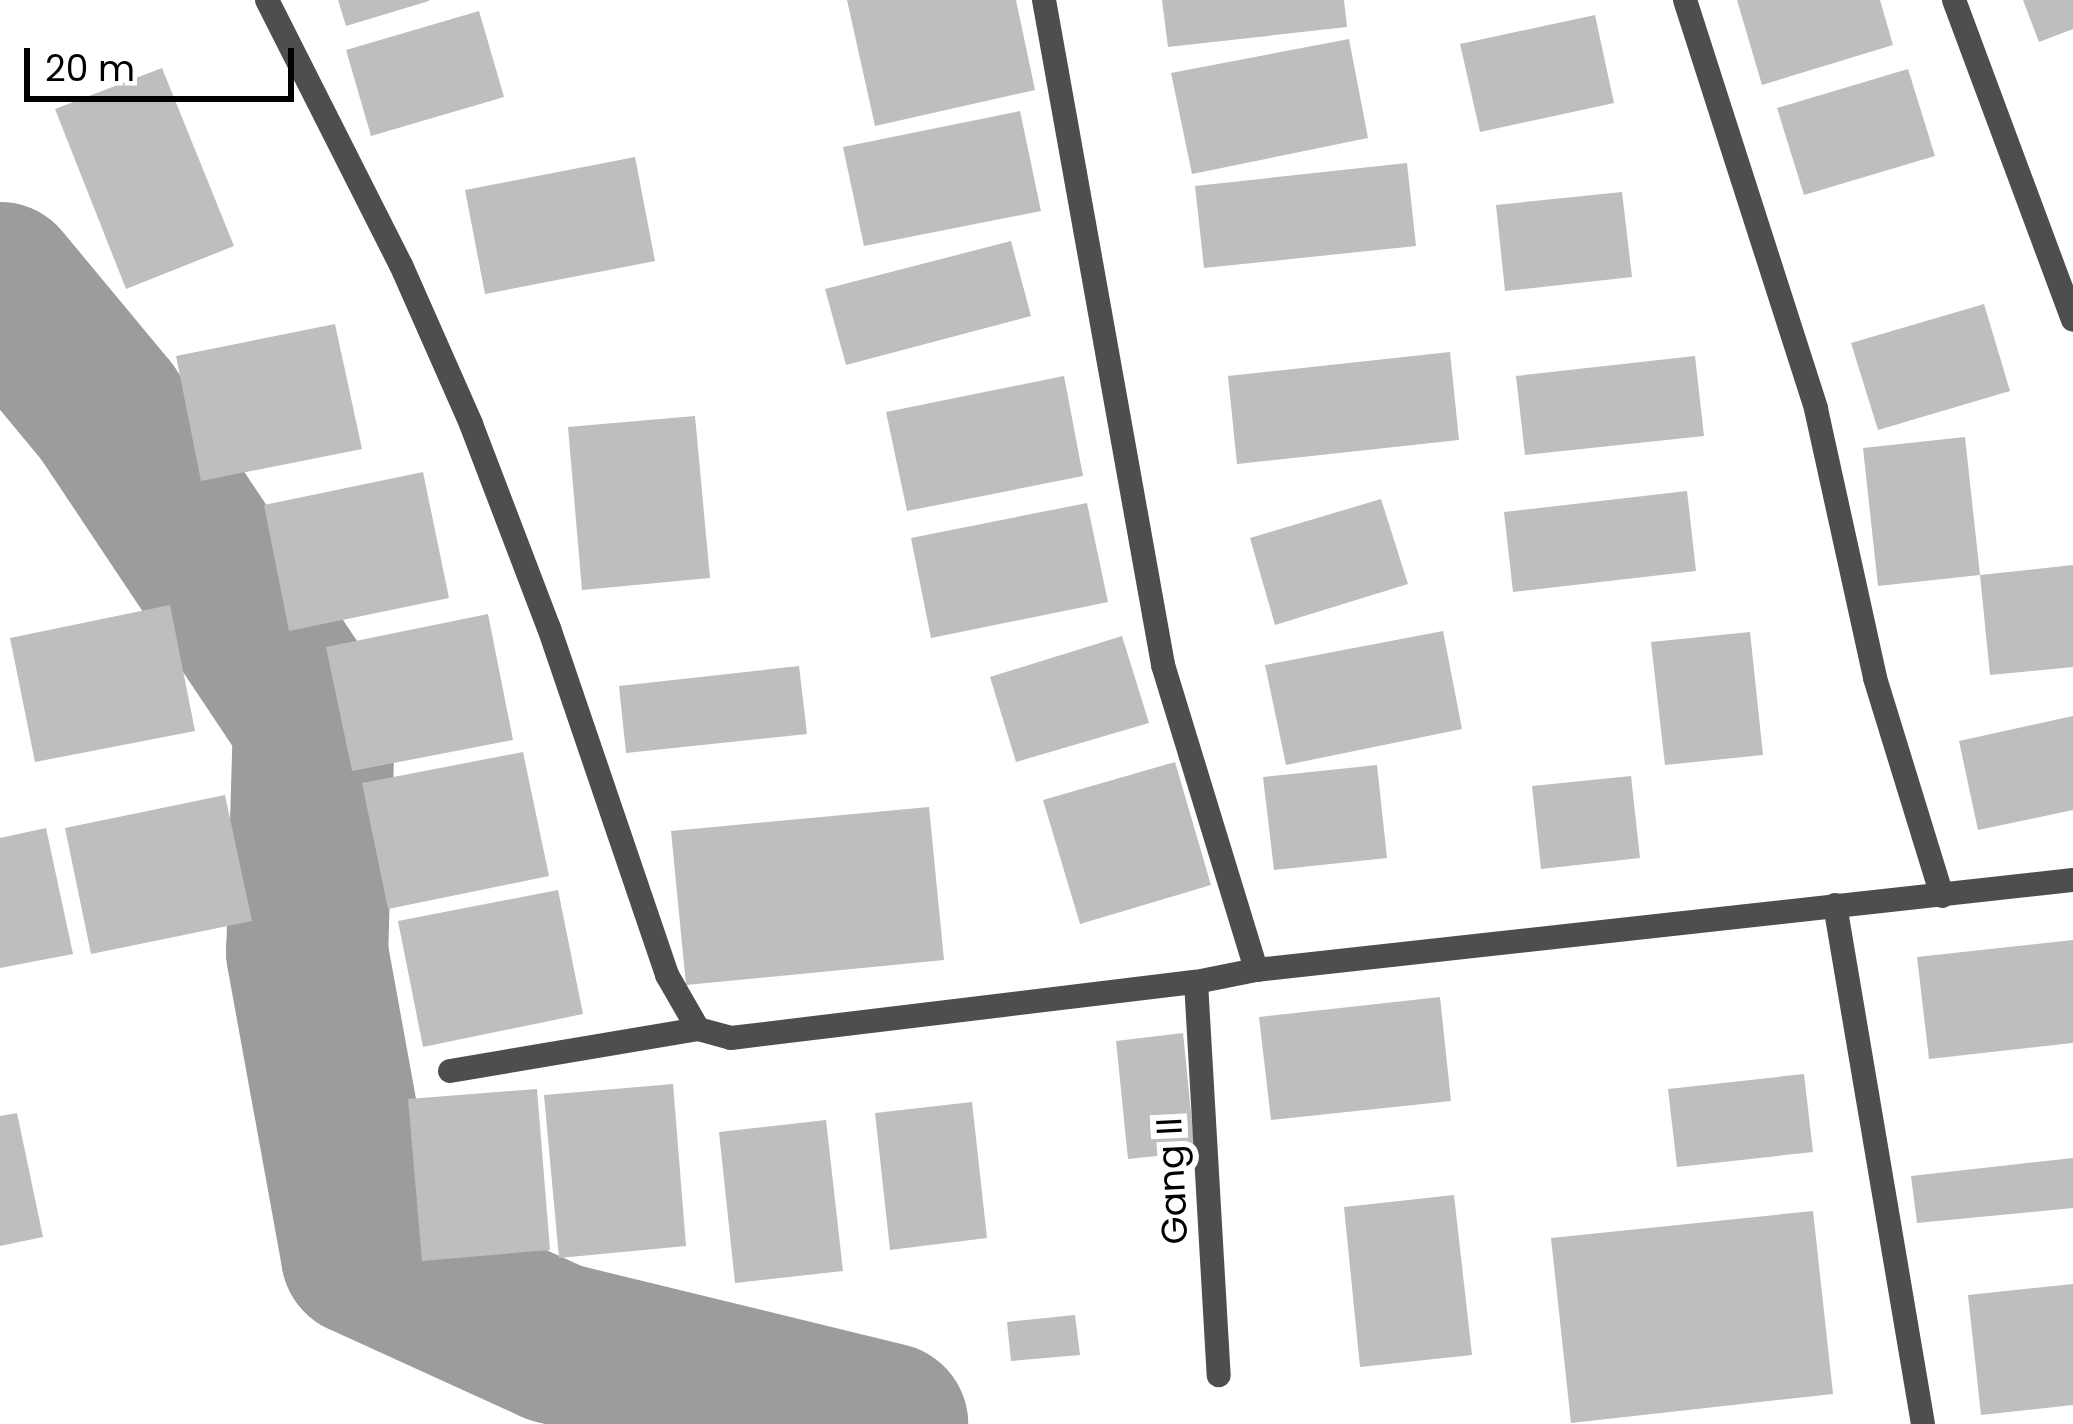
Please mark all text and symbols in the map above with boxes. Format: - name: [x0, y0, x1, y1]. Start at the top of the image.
- scale bar: [30, 24, 300, 98]
- text: 20 m: [45, 43, 135, 94]
- street label: Gang II: [1147, 1116, 1197, 1246]

